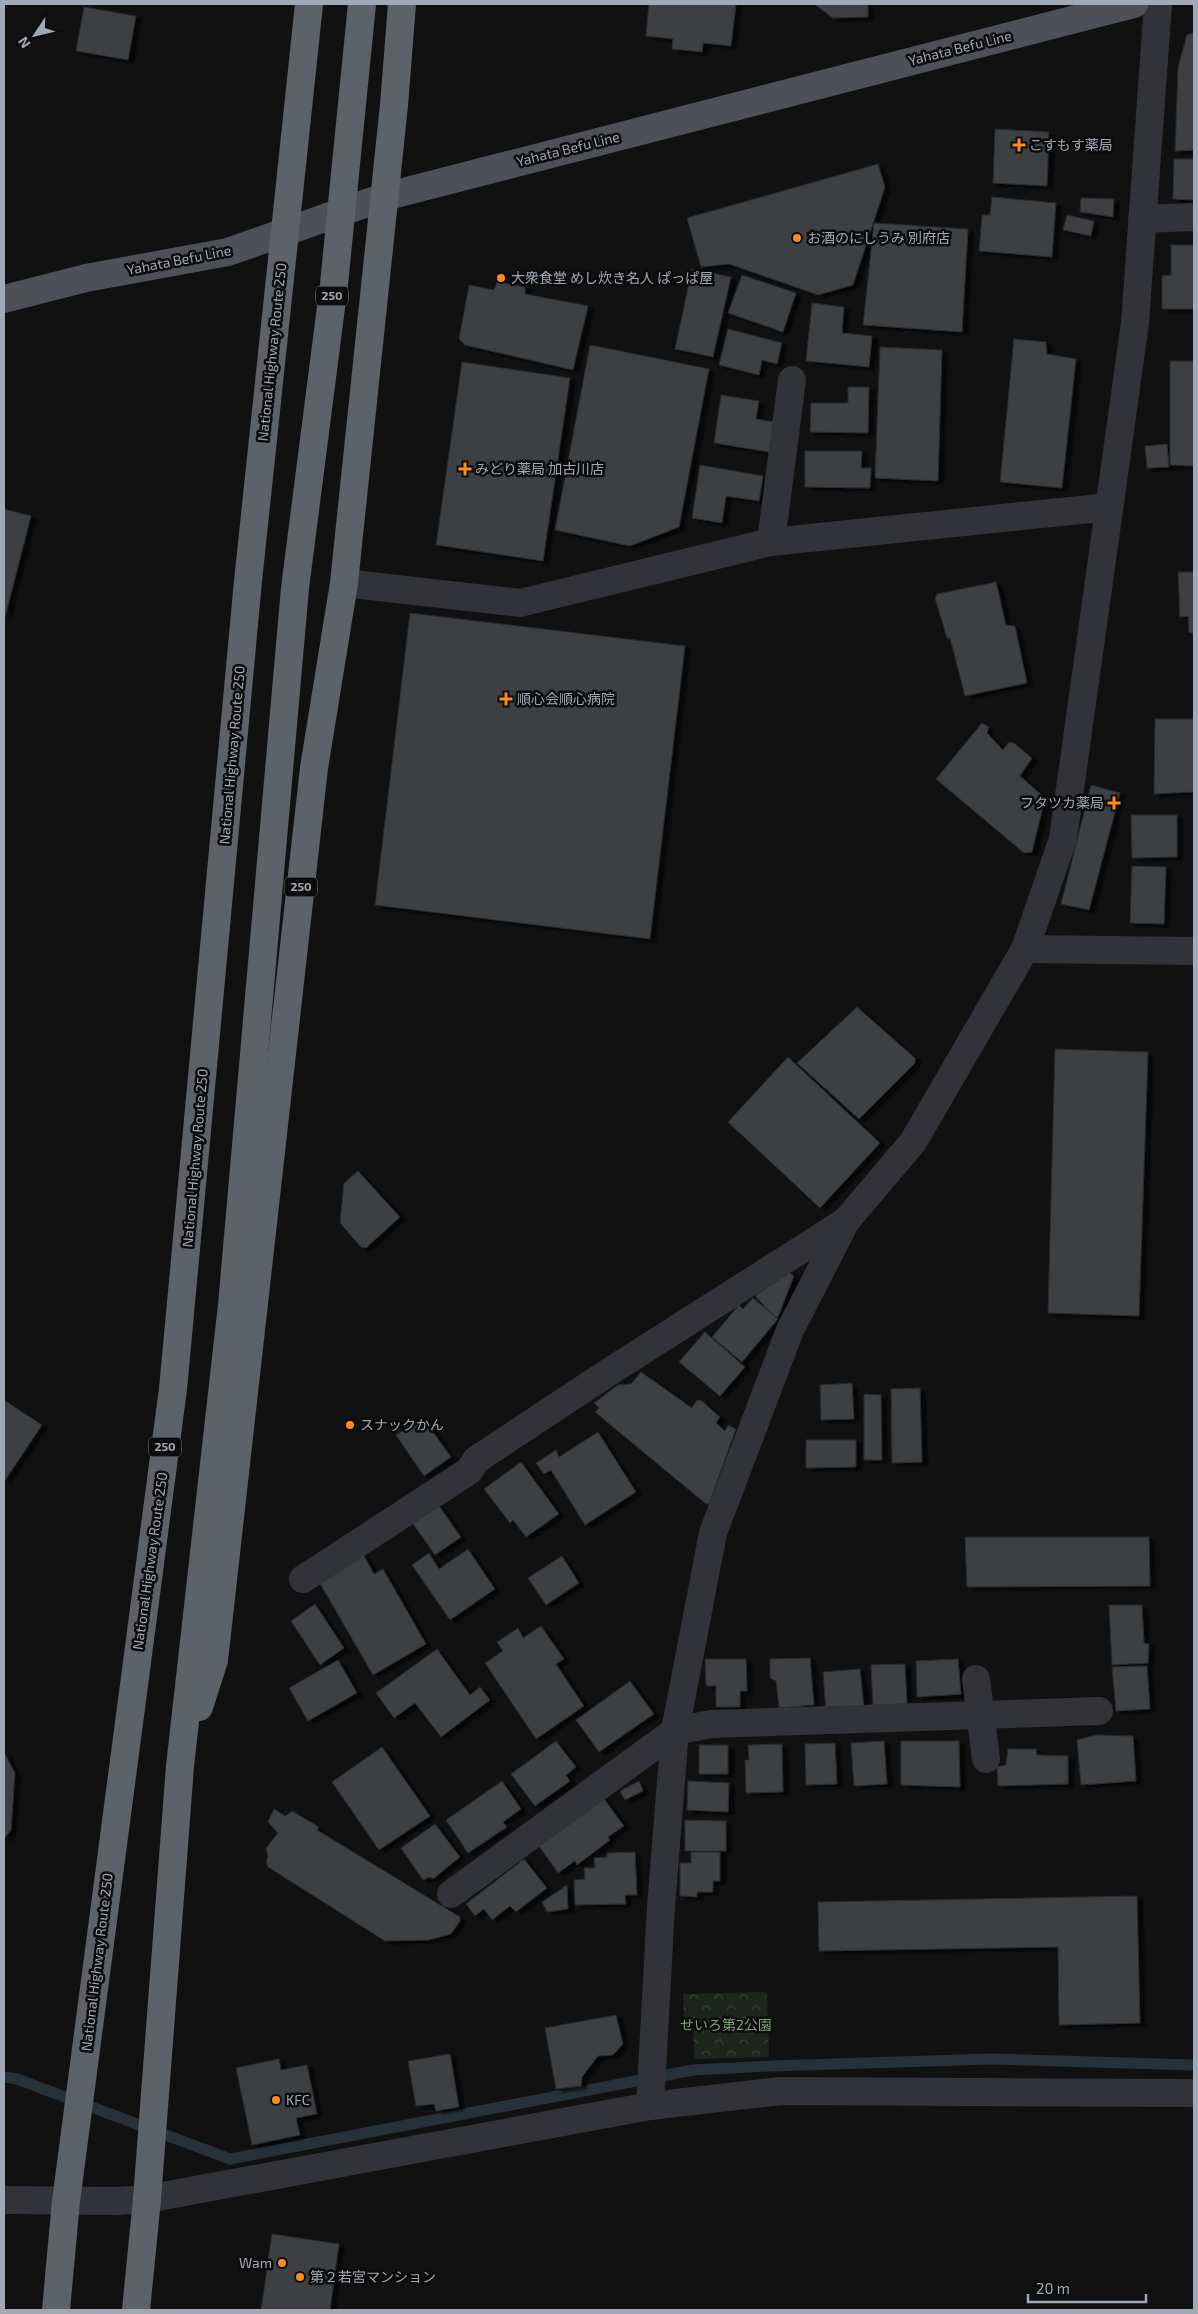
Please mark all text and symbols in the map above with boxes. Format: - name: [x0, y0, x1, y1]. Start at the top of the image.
- north arrow: [10, 10, 60, 60]
- street label: Yahata Befu Line: [907, 26, 1013, 69]
- text: N: [14, 34, 34, 52]
- street label: Yahata Befu Line: [515, 127, 621, 170]
- place label: こすもす薬局: [1029, 136, 1113, 153]
- marker: こすもす薬局: [1013, 139, 1025, 151]
- place label: お酒のにしうみ 別府店: [807, 229, 950, 246]
- marker: お酒のにしうみ 別府店: [791, 232, 803, 244]
- street label: Yahata Befu Line: [125, 241, 232, 278]
- street label: National Highway Route 250: [254, 262, 289, 442]
- place label: 大衆食堂 めし炊き名人 ぱっぱ屋: [511, 269, 713, 286]
- marker: 大衆食堂 めし炊き名人 ぱっぱ屋: [495, 272, 507, 284]
- road number: 250: [316, 286, 348, 306]
- place label: みどり薬局 加古川店: [475, 460, 604, 477]
- marker: みどり薬局 加古川店: [459, 463, 471, 475]
- street label: National Highway Route 250: [215, 665, 248, 845]
- place label: 順心会順心病院: [517, 690, 615, 707]
- marker: 順心会順心病院: [499, 692, 513, 706]
- place label: フタツカ薬局: [1020, 794, 1104, 811]
- marker: フタツカ薬局: [1108, 797, 1120, 809]
- road number: 250: [285, 878, 317, 896]
- street label: National Highway Route 250: [178, 1068, 211, 1248]
- place label: スナックかん: [360, 1416, 444, 1433]
- marker: スナックかん: [344, 1419, 356, 1431]
- road number: 250: [149, 1438, 181, 1456]
- street label: National Highway Route 250: [129, 1471, 170, 1651]
- street label: National Highway Route 250: [77, 1872, 116, 2052]
- park label: せいろ第2公園: [680, 2016, 772, 2033]
- place label: KFC: [286, 2091, 310, 2108]
- marker: KFC: [270, 2094, 282, 2106]
- place label: Wam: [239, 2254, 272, 2271]
- marker: Wam: [276, 2257, 288, 2269]
- place label: 第２若宮マンション: [310, 2268, 436, 2285]
- marker: 第２若宮マンション: [294, 2271, 306, 2283]
- scale bar: [1028, 2272, 1146, 2304]
- text: 20 m: [1036, 2279, 1070, 2297]

